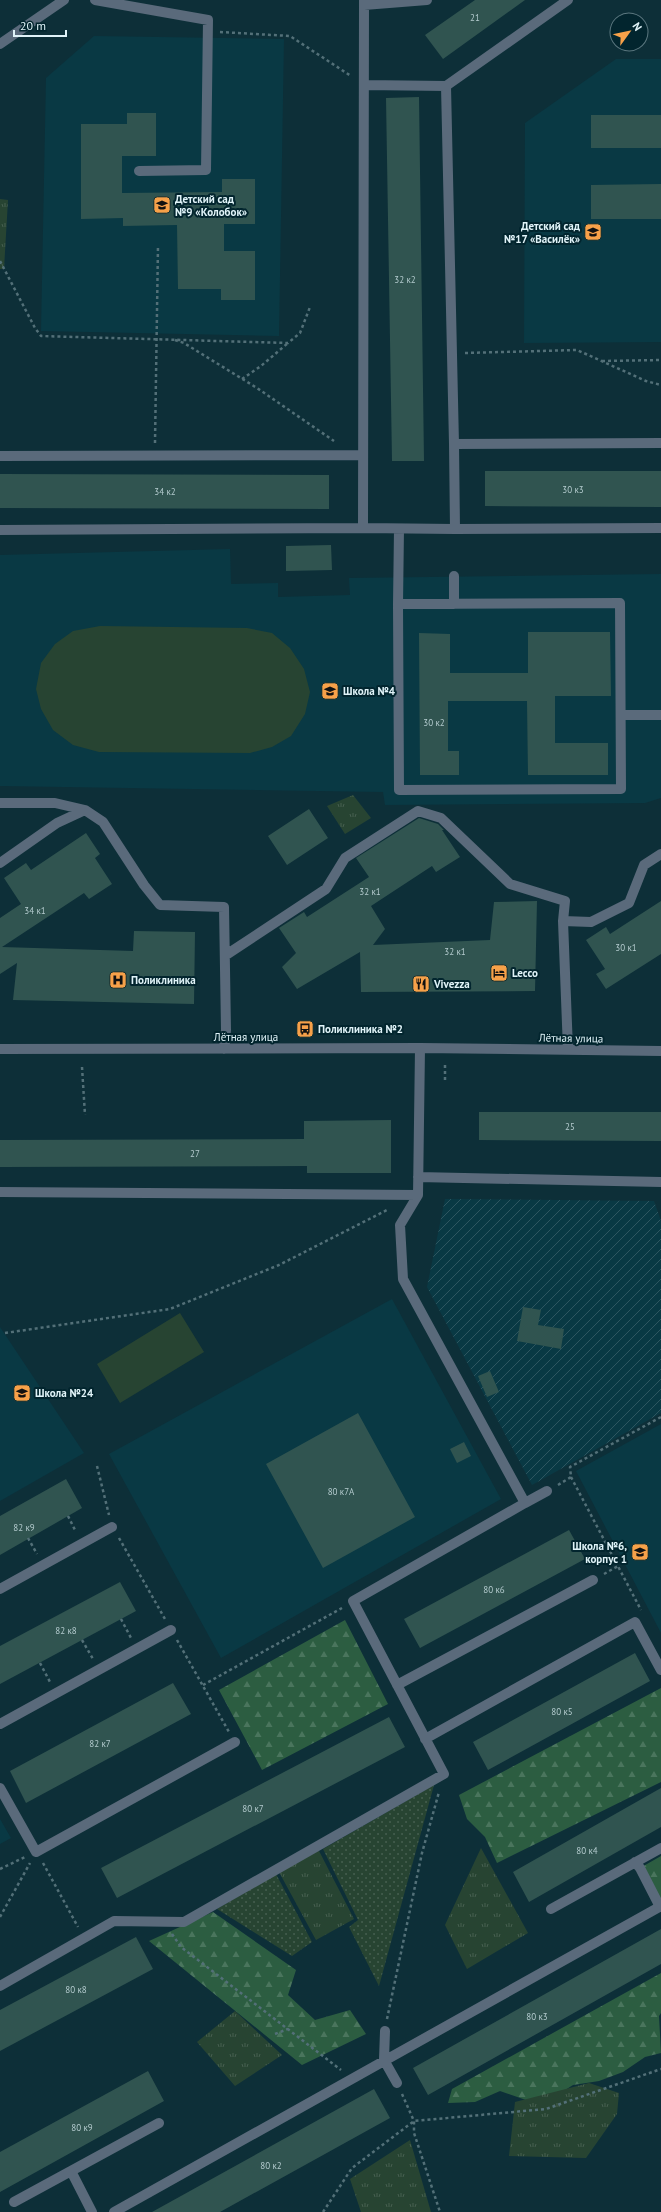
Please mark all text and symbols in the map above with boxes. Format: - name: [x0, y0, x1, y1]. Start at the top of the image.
- scale bar: [14, 12, 66, 38]
- house number: 21: [470, 12, 480, 23]
- north arrow: [609, 12, 649, 52]
- text: 20 m: [20, 18, 46, 33]
- text: N: [630, 20, 645, 33]
- place label: Детский сад №9 «Колобок»: [175, 192, 248, 219]
- school or university icon: Детский сад №9 «Колобок»: [152, 195, 172, 215]
- place label: Детский сад №17 «Василёк»: [504, 219, 581, 246]
- school or university icon: Детский сад №17 «Василёк»: [583, 222, 603, 242]
- house number: 32 к2: [394, 274, 416, 285]
- house number: 30 к3: [562, 484, 584, 495]
- house number: 34 к2: [154, 486, 176, 497]
- school or university icon: Школа №4: [320, 681, 340, 701]
- place label: Школа №4: [343, 684, 396, 698]
- house number: 30 к2: [423, 717, 445, 728]
- house number: 32 к1: [359, 886, 381, 897]
- house number: 34 к1: [24, 905, 46, 916]
- house number: 30 к1: [615, 942, 637, 953]
- house number: 32 к1: [444, 946, 466, 957]
- hotel icon: Lecco: [489, 963, 509, 983]
- place label: Lecco: [512, 966, 538, 980]
- hospital icon: Поликлиника: [108, 970, 128, 990]
- place label: Поликлиника: [131, 973, 196, 987]
- restaurant icon: Vivezza: [411, 974, 431, 994]
- place label: Vivezza: [433, 977, 470, 991]
- bus stop icon: Поликлиника №2: [295, 1019, 315, 1039]
- place label: Поликлиника №2: [318, 1022, 403, 1036]
- street label: Лётная улица: [213, 1030, 278, 1044]
- street label: Лётная улица: [538, 1030, 603, 1046]
- house number: 25: [565, 1121, 575, 1132]
- house number: 27: [190, 1148, 200, 1159]
- school or university icon: Школа №24: [12, 1383, 32, 1403]
- place label: Школа №24: [35, 1386, 94, 1400]
- house number: 80 к7А: [328, 1486, 355, 1497]
- house number: 82 к9: [13, 1522, 35, 1533]
- place label: Школа №6, корпус 1: [572, 1539, 627, 1566]
- school or university icon: Школа №6, корпус 1: [630, 1542, 650, 1562]
- house number: 80 к6: [483, 1584, 505, 1595]
- house number: 82 к8: [55, 1625, 77, 1636]
- house number: 80 к5: [551, 1706, 573, 1717]
- house number: 82 к7: [89, 1738, 111, 1749]
- house number: 80 к7: [242, 1803, 264, 1814]
- house number: 80 к4: [576, 1845, 598, 1856]
- house number: 80 к8: [65, 1984, 87, 1995]
- house number: 80 к3: [526, 2011, 548, 2022]
- house number: 80 к9: [71, 2122, 93, 2133]
- house number: 80 к2: [260, 2160, 282, 2171]

